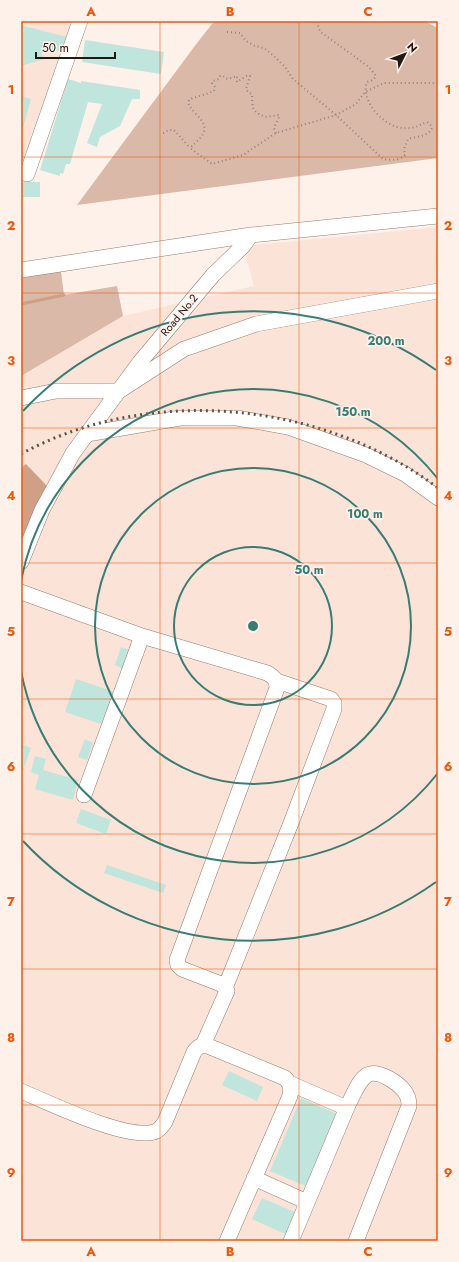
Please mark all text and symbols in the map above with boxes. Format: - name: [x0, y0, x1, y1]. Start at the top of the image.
- text: A: [85, 2, 96, 21]
- text: B: [226, 2, 235, 21]
- text: C: [363, 2, 373, 21]
- scale bar: [36, 34, 115, 60]
- north arrow: [385, 34, 425, 74]
- text: 50 m: [42, 39, 69, 57]
- text: N: [404, 39, 421, 56]
- text: 1: [8, 80, 14, 99]
- text: 1: [445, 80, 451, 99]
- text: 2: [7, 216, 15, 235]
- text: 2: [444, 216, 452, 235]
- street label: Road No.2: [157, 290, 201, 340]
- text: 200 m: [367, 332, 405, 350]
- text: 3: [7, 351, 15, 370]
- text: 3: [444, 351, 452, 370]
- text: 150 m: [335, 403, 371, 421]
- text: 4: [6, 486, 16, 505]
- text: 4: [443, 486, 453, 505]
- text: 100 m: [347, 505, 383, 523]
- text: 50 m: [294, 561, 324, 579]
- centre of rings: [246, 619, 260, 633]
- text: 5: [7, 622, 15, 641]
- text: 5: [444, 622, 452, 641]
- text: 6: [7, 757, 16, 776]
- text: 6: [444, 757, 453, 776]
- text: 7: [7, 892, 15, 911]
- text: 7: [444, 892, 452, 911]
- text: 8: [7, 1028, 15, 1047]
- text: 8: [444, 1028, 452, 1047]
- text: 9: [7, 1163, 16, 1182]
- text: 9: [444, 1163, 453, 1182]
- text: A: [85, 1242, 96, 1261]
- text: B: [226, 1242, 235, 1261]
- text: C: [363, 1242, 373, 1261]

